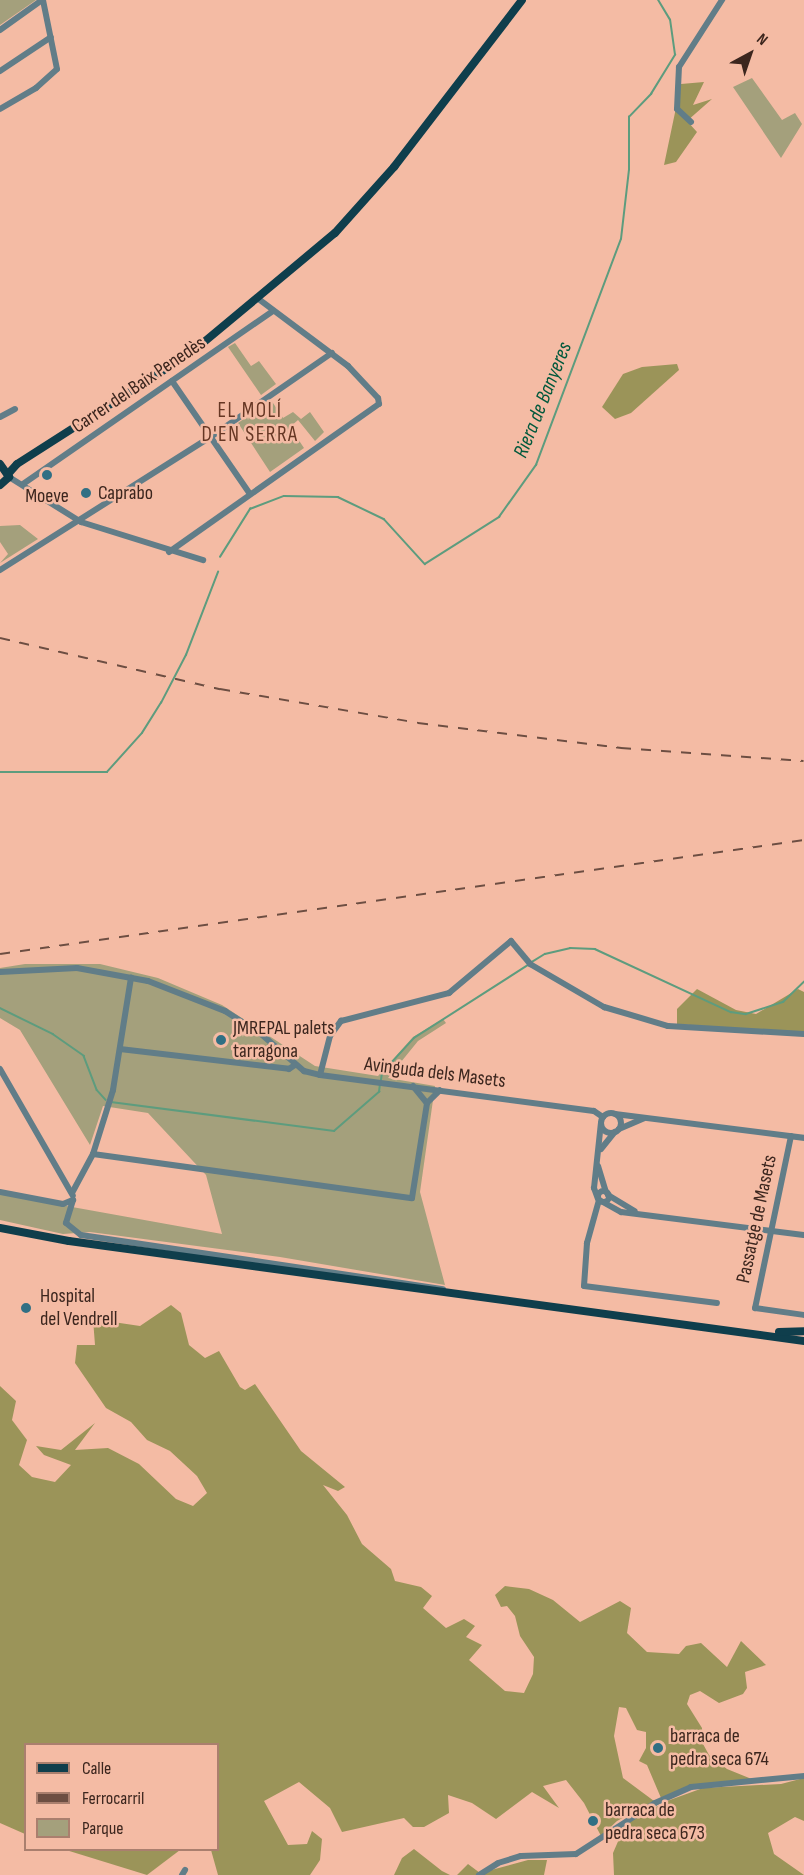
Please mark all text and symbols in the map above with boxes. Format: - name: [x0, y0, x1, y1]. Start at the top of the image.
- north arrow: [720, 24, 780, 84]
- text: N: [753, 30, 771, 50]
- street label: Carrer del Baix Penedès: [68, 331, 210, 439]
- water label: Riera de Banyeres: [508, 339, 578, 461]
- district label: EL MOLÍ D'EN SERRA: [201, 398, 299, 448]
- marker: Moeve: [40, 468, 54, 482]
- place label: Caprabo: [98, 481, 153, 505]
- place label: Moeve: [25, 484, 69, 508]
- marker: Caprabo: [79, 486, 93, 500]
- place label: JMREPAL palets tarragona: [233, 1016, 334, 1063]
- marker: JMREPAL palets tarragona: [214, 1033, 228, 1047]
- street label: Avinguda dels Masets: [363, 1052, 507, 1094]
- street label: Passatge de Masets: [732, 1153, 782, 1285]
- place label: Hospital del Vendrell: [40, 1284, 117, 1331]
- marker: Hospital del Vendrell: [17, 1299, 35, 1317]
- place label: barraca de pedra seca 674: [670, 1724, 769, 1771]
- marker: barraca de pedra seca 674: [651, 1741, 665, 1755]
- legend: [24, 1743, 219, 1851]
- text: Calle: [82, 1758, 111, 1779]
- text: Ferrocarril: [82, 1788, 144, 1809]
- place label: barraca de pedra seca 673: [605, 1798, 705, 1845]
- marker: barraca de pedra seca 673: [586, 1814, 600, 1828]
- text: Parque: [82, 1818, 123, 1839]

